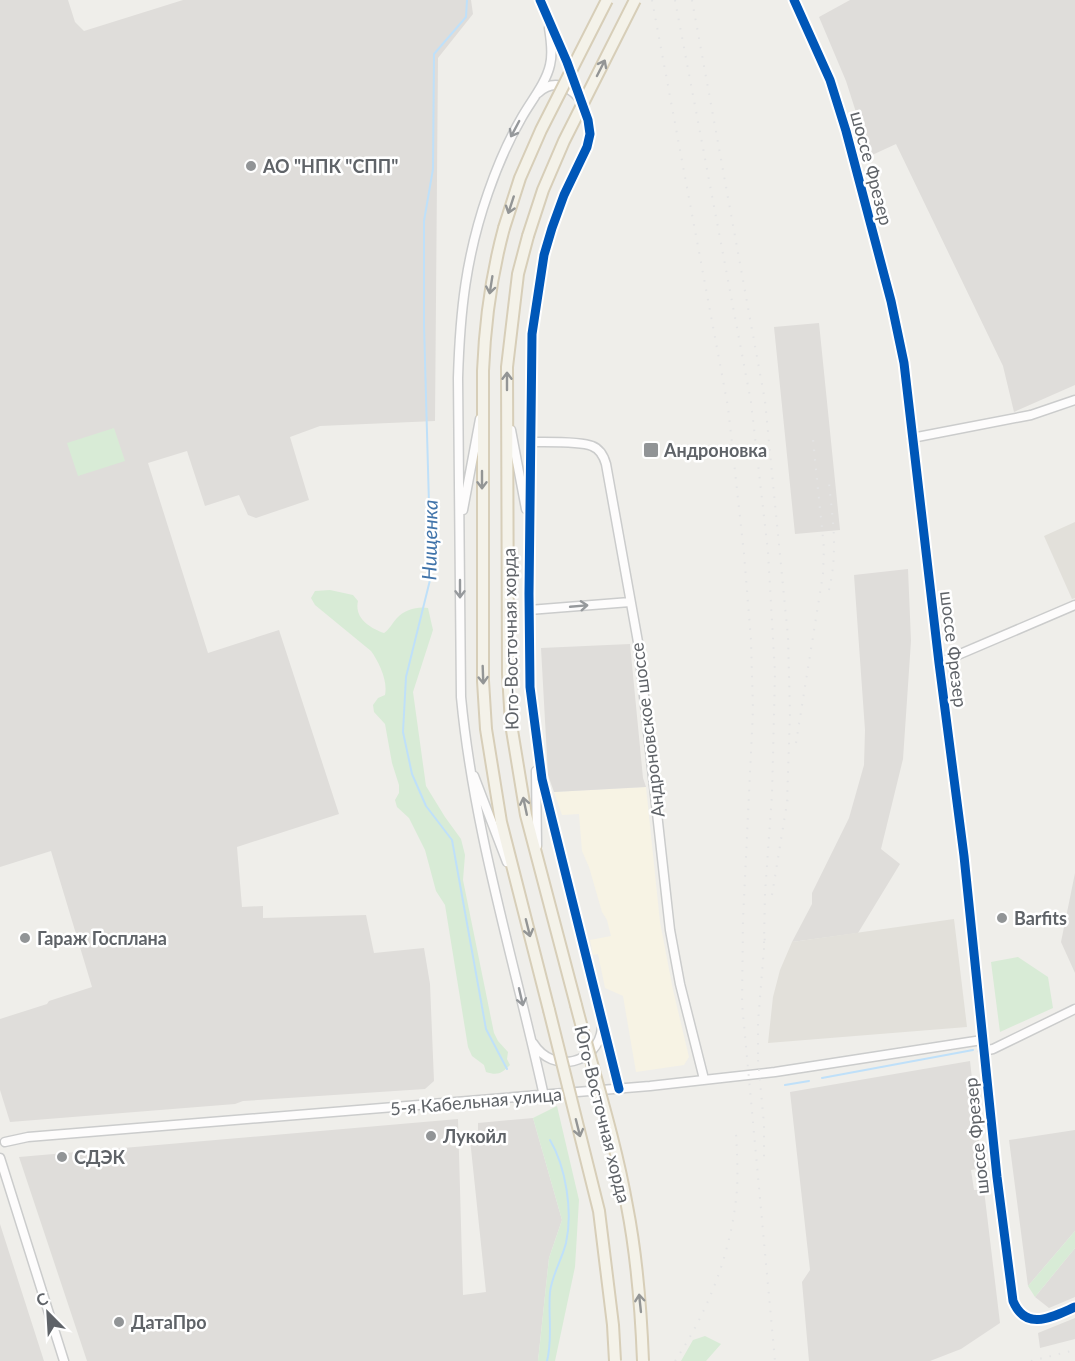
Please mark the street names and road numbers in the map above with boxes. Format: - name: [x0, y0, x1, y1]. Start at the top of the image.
- street label: шоссе Фрезер: [846, 109, 898, 227]
- street label: Юго-Восточная хорда: [497, 548, 523, 730]
- street label: шоссе Фрезер: [936, 590, 972, 708]
- street label: Андроновское шоссе: [625, 641, 669, 819]
- street label: Юго-Восточная хорда: [570, 1023, 636, 1205]
- street label: шоссе Фрезер: [959, 1077, 993, 1195]
- street label: 5-я Кабельная улица: [389, 1083, 563, 1119]

